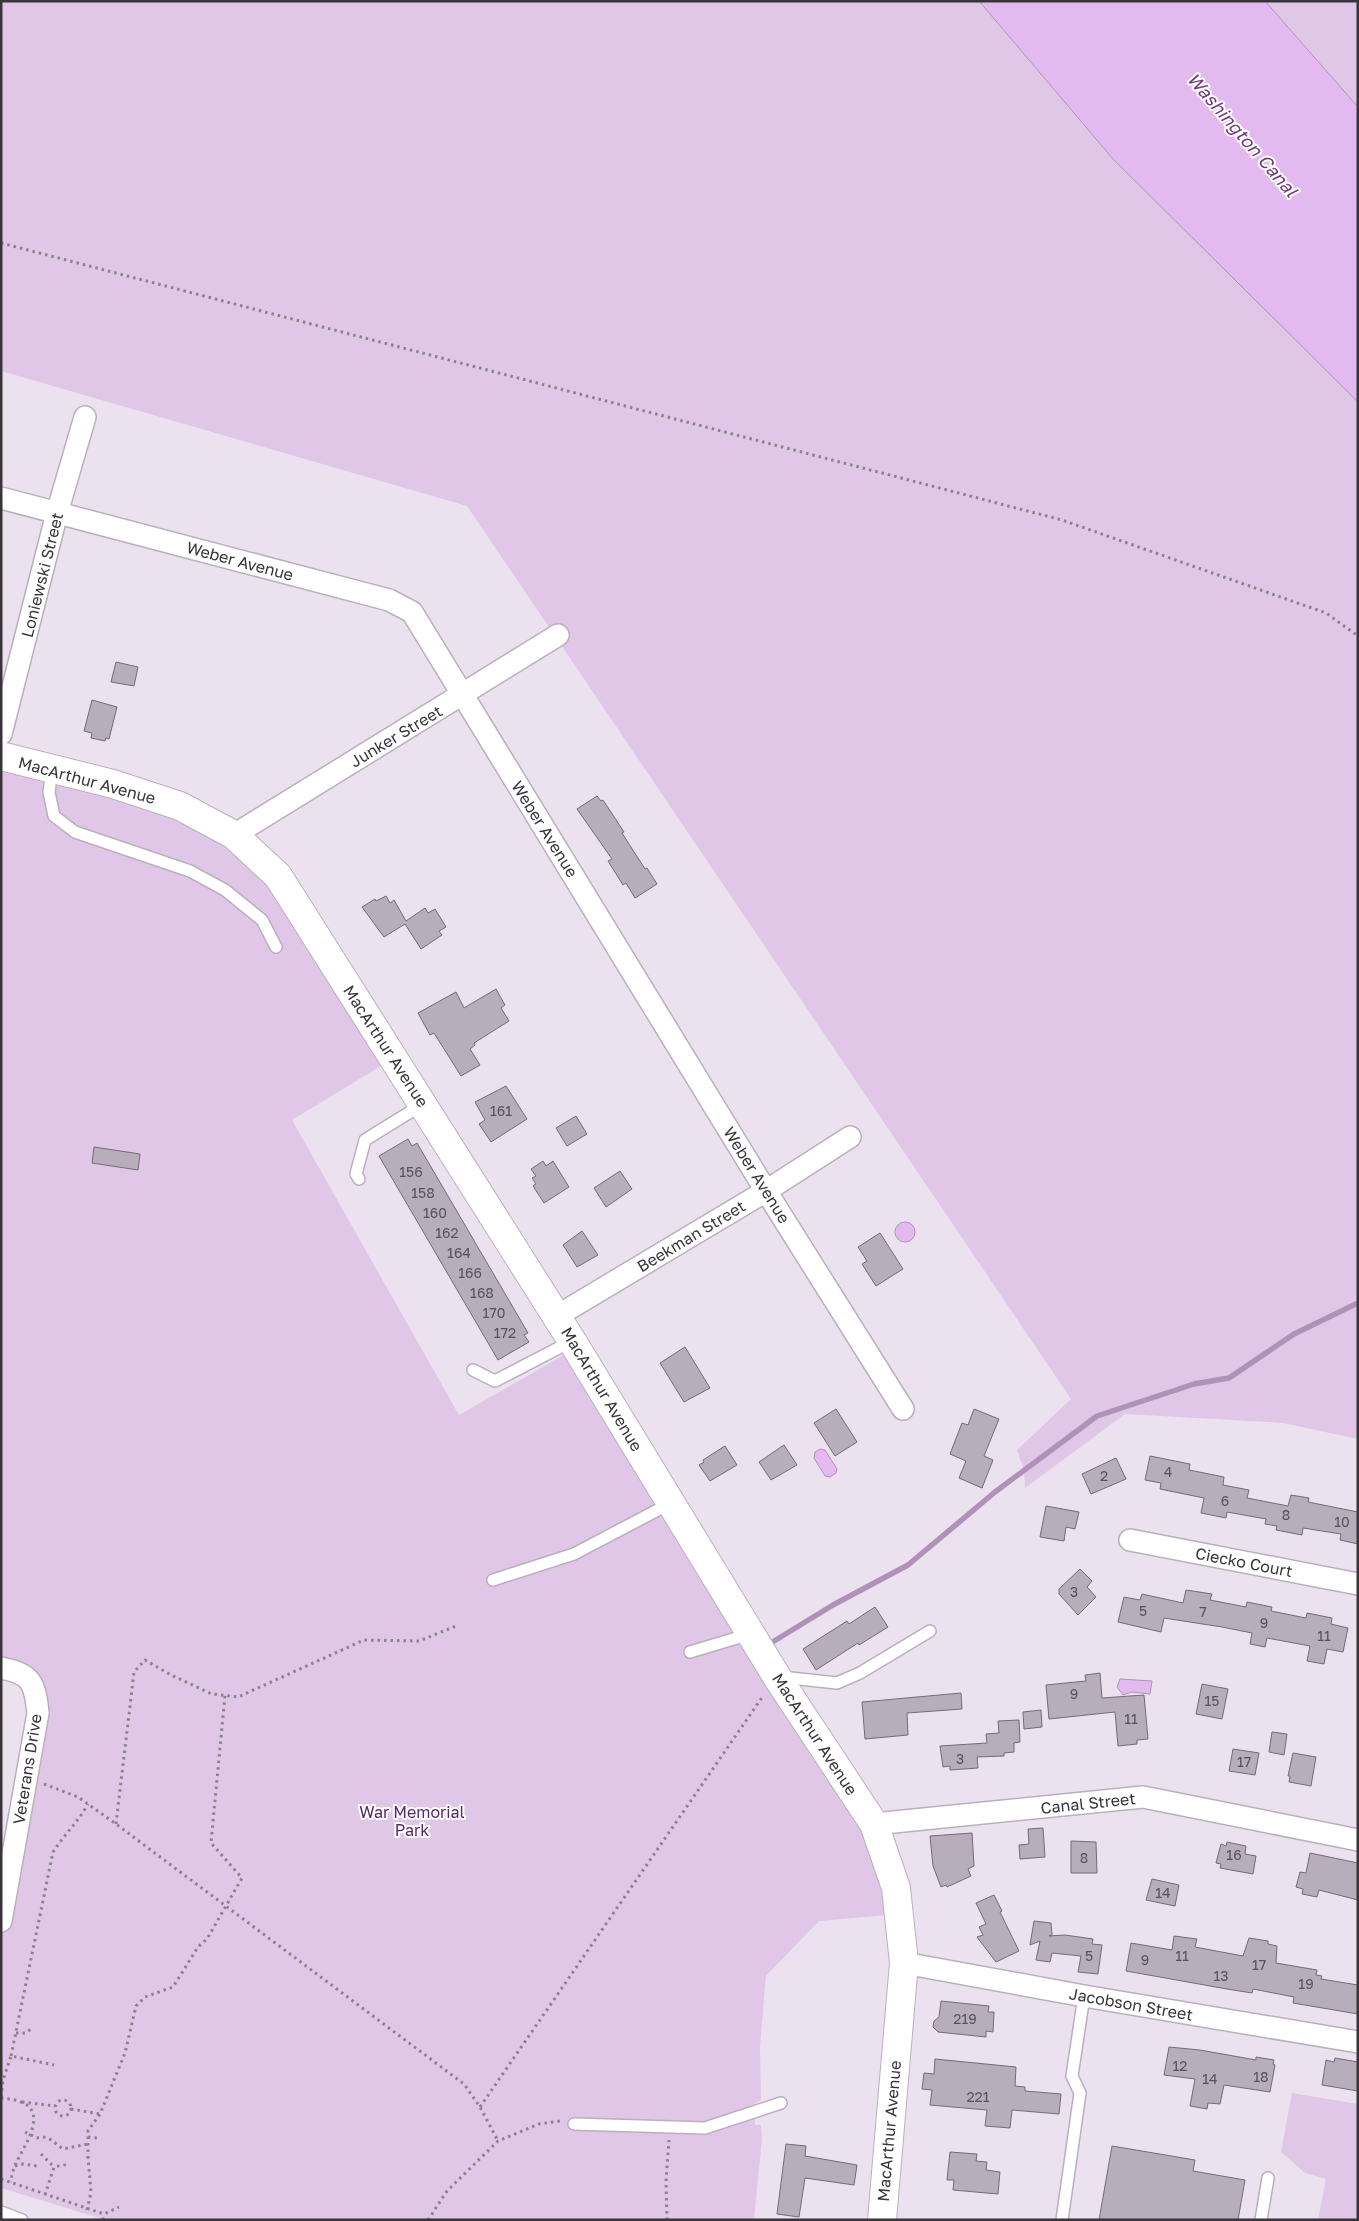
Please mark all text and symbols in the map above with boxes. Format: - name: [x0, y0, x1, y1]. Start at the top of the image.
- water label: Washington Canal: [1183, 68, 1303, 202]
- street label: Loniewski Street: [17, 511, 67, 639]
- street label: Weber Avenue: [184, 537, 296, 585]
- street label: Junker Street: [346, 701, 446, 771]
- street label: MacArthur Avenue: [16, 752, 158, 808]
- street label: Weber Avenue: [507, 777, 583, 881]
- street label: MacArthur Avenue: [339, 981, 433, 1111]
- house number: 161: [490, 1102, 512, 1119]
- street label: Weber Avenue: [719, 1123, 795, 1227]
- house number: 156: [399, 1163, 423, 1180]
- house number: 158: [411, 1184, 435, 1201]
- street label: Beekman Street: [633, 1196, 749, 1276]
- house number: 160: [423, 1204, 447, 1221]
- house number: 162: [435, 1224, 459, 1241]
- house number: 164: [447, 1244, 471, 1261]
- house number: 166: [458, 1264, 482, 1281]
- house number: 168: [470, 1284, 494, 1301]
- house number: 170: [483, 1304, 505, 1321]
- street label: MacArthur Avenue: [557, 1323, 647, 1455]
- house number: 172: [494, 1324, 516, 1341]
- house number: 4: [1164, 1463, 1172, 1480]
- house number: 2: [1100, 1467, 1108, 1484]
- house number: 6: [1221, 1492, 1229, 1509]
- house number: 8: [1282, 1506, 1290, 1523]
- house number: 10: [1334, 1513, 1350, 1530]
- street label: Ciecko Court: [1194, 1543, 1294, 1581]
- house number: 3: [1070, 1583, 1078, 1600]
- house number: 5: [1139, 1602, 1147, 1619]
- house number: 7: [1199, 1603, 1207, 1620]
- house number: 9: [1260, 1614, 1268, 1631]
- house number: 11: [1317, 1627, 1331, 1644]
- street label: MacArthur Avenue: [768, 1669, 862, 1799]
- house number: 9: [1070, 1685, 1078, 1702]
- house number: 15: [1205, 1692, 1219, 1709]
- house number: 11: [1124, 1710, 1138, 1727]
- street label: Veterans Drive: [8, 1712, 46, 1826]
- house number: 3: [956, 1750, 964, 1767]
- house number: 17: [1237, 1753, 1251, 1770]
- street label: Canal Street: [1040, 1788, 1136, 1818]
- park label: War Memorial Park: [359, 1802, 465, 1840]
- house number: 16: [1226, 1846, 1242, 1863]
- house number: 8: [1080, 1849, 1088, 1866]
- house number: 14: [1155, 1884, 1171, 1901]
- house number: 5: [1085, 1947, 1093, 1964]
- house number: 11: [1175, 1947, 1189, 1964]
- house number: 9: [1141, 1951, 1149, 1968]
- house number: 17: [1252, 1956, 1266, 1973]
- house number: 13: [1214, 1967, 1228, 1984]
- house number: 19: [1298, 1975, 1314, 1992]
- street label: Jacobson Street: [1068, 1983, 1194, 2025]
- house number: 219: [953, 2010, 977, 2027]
- house number: 12: [1173, 2057, 1187, 2074]
- street label: MacArthur Avenue: [873, 2060, 905, 2202]
- house number: 18: [1253, 2068, 1269, 2085]
- house number: 14: [1202, 2070, 1218, 2087]
- house number: 221: [966, 2088, 990, 2105]

